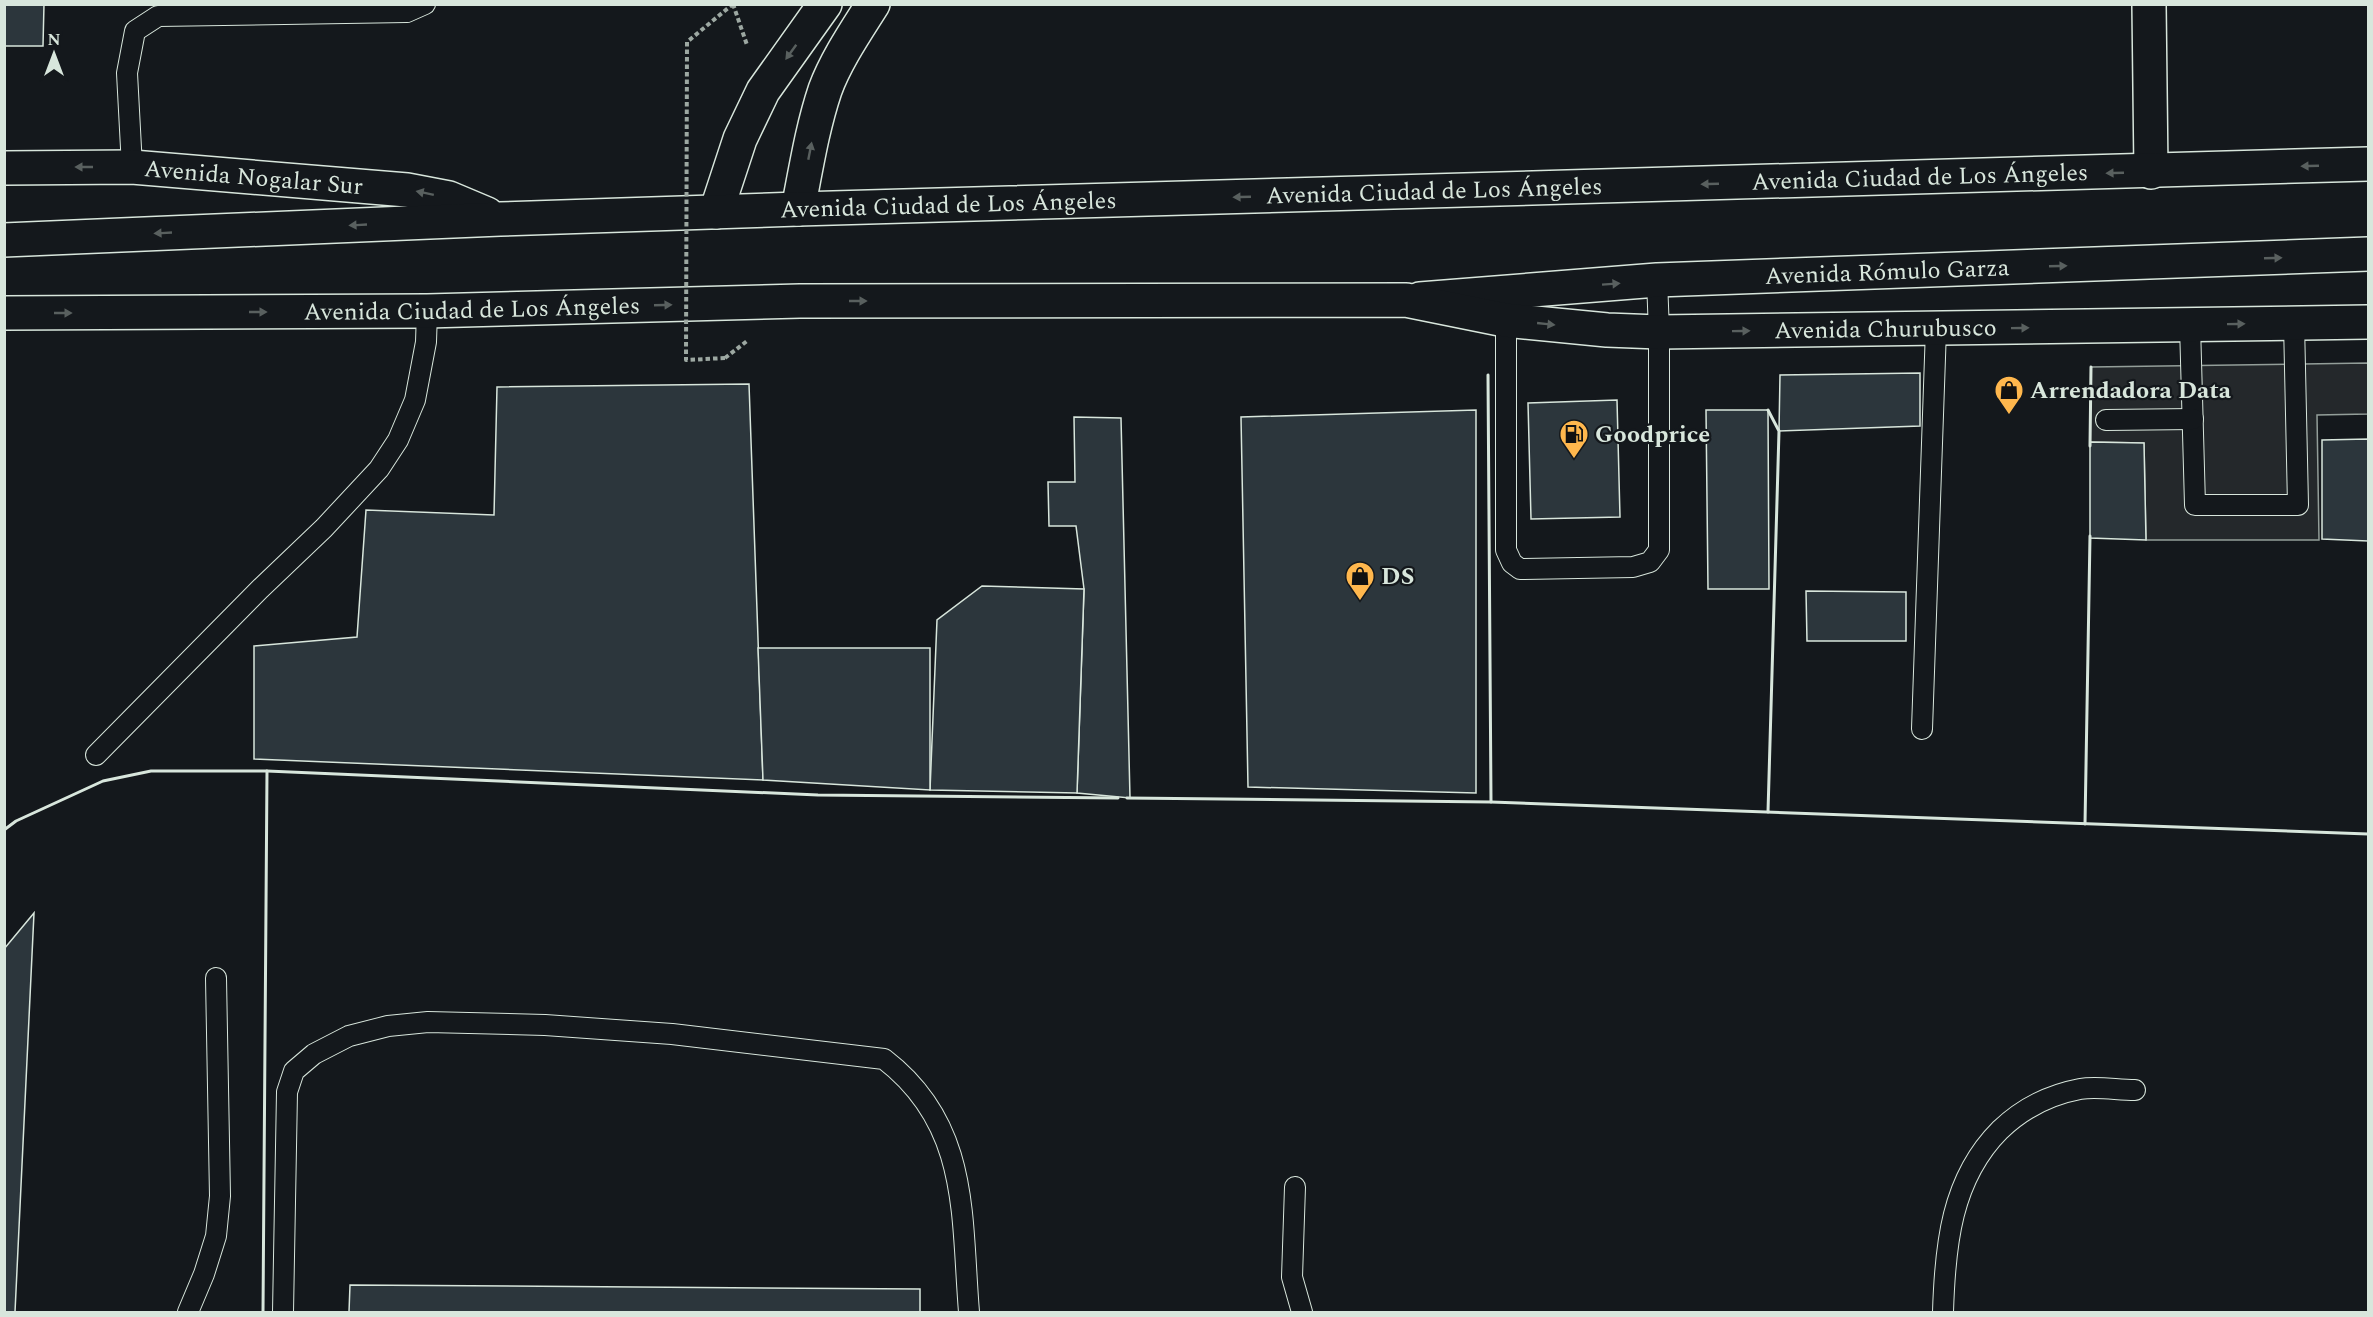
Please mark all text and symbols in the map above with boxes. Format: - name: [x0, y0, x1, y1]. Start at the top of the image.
- north arrow: [24, 24, 84, 84]
- text: N: [47, 28, 61, 52]
- one-way arrow: [786, 44, 797, 60]
- one-way arrow: [806, 142, 815, 161]
- street label: Avenida Nogalar Sur: [143, 151, 364, 205]
- street label: Avenida Ciudad de Los Ángeles: [1751, 155, 2089, 201]
- one-way arrow: [2301, 161, 2320, 171]
- one-way arrow: [75, 162, 94, 172]
- one-way arrow: [2106, 168, 2125, 177]
- street label: Avenida Ciudad de Los Ángeles: [1265, 169, 1603, 215]
- one-way arrow: [1701, 179, 1720, 188]
- street label: Avenida Ciudad de Los Ángeles: [779, 183, 1117, 229]
- one-way arrow: [416, 188, 434, 198]
- one-way arrow: [1233, 192, 1252, 201]
- one-way arrow: [348, 220, 367, 229]
- one-way arrow: [153, 229, 172, 238]
- street label: Avenida Rómulo Garza: [1764, 250, 2010, 295]
- one-way arrow: [2264, 253, 2283, 262]
- one-way arrow: [2048, 261, 2067, 270]
- one-way arrow: [1602, 279, 1621, 288]
- street label: Avenida Ciudad de Los Ángeles: [304, 288, 641, 331]
- one-way arrow: [848, 296, 867, 306]
- one-way arrow: [653, 300, 672, 309]
- one-way arrow: [248, 307, 267, 317]
- one-way arrow: [53, 308, 72, 318]
- street label: Avenida Churubusco: [1774, 310, 1997, 349]
- one-way arrow: [1537, 319, 1556, 329]
- one-way arrow: [2227, 320, 2246, 329]
- one-way arrow: [2011, 323, 2030, 333]
- one-way arrow: [1732, 326, 1751, 336]
- place label: Arrendadora Data: [2030, 373, 2232, 409]
- shop icon: Arrendadora Data: [1993, 374, 2025, 416]
- place label: Goodprice: [1595, 417, 1710, 453]
- fuel station icon: Goodprice: [1558, 418, 1590, 460]
- place label: DS: [1381, 559, 1415, 595]
- shop icon: DS: [1344, 560, 1376, 602]

